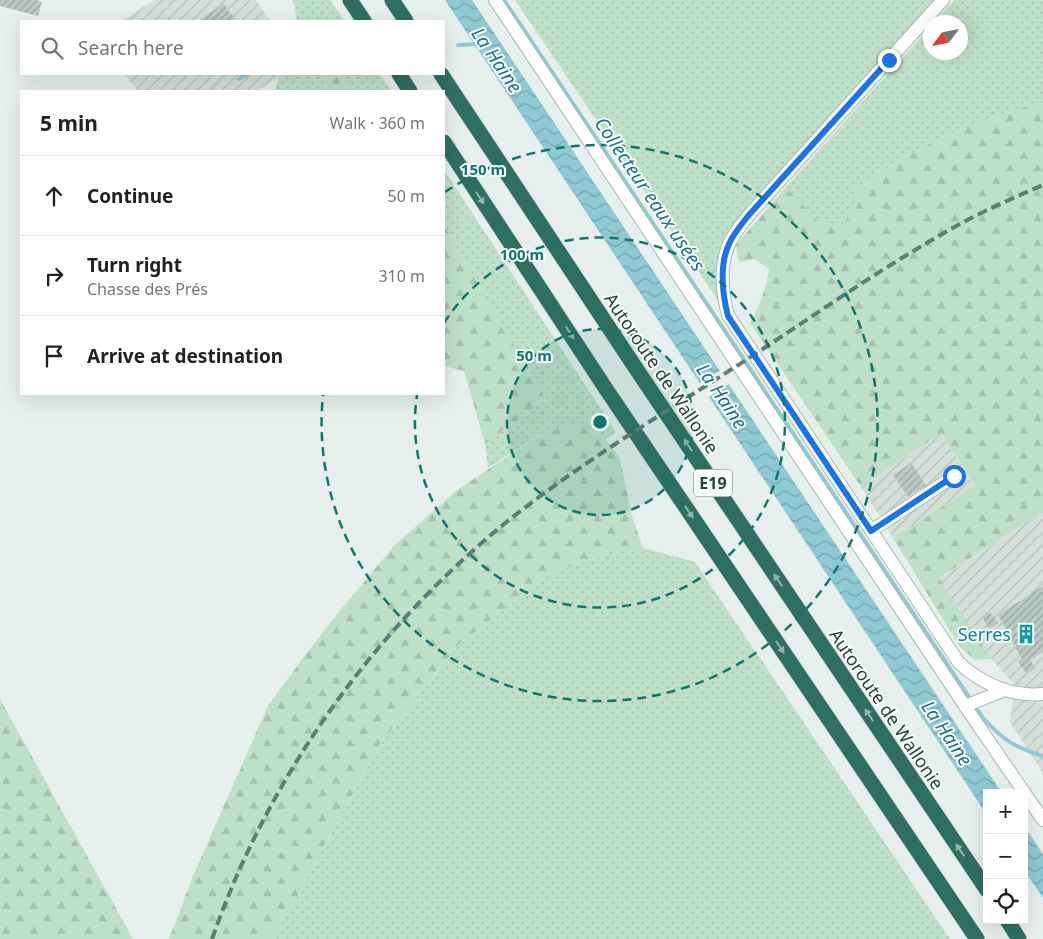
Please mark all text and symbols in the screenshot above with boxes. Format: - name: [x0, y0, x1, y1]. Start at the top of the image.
- north arrow: [923, 15, 968, 60]
- search box: [20, 20, 445, 75]
- water label: La Haine: [466, 22, 528, 98]
- icon: search: [38, 34, 66, 62]
- text: Search here: [78, 35, 184, 61]
- route end: [878, 49, 901, 72]
- text: 5 min: [40, 109, 98, 137]
- text: Walk · 360 m: [330, 112, 425, 134]
- water label: Collecteur eaux usées: [589, 112, 711, 276]
- text: 150 m: [461, 159, 505, 179]
- icon: ahead: [40, 182, 68, 210]
- text: Continue: [87, 183, 173, 209]
- text: 50 m: [388, 185, 425, 207]
- one-way arrow: [475, 191, 485, 204]
- text: 100 m: [500, 244, 544, 264]
- text: Turn right: [87, 252, 182, 278]
- icon: right: [40, 262, 68, 290]
- text: 310 m: [378, 265, 425, 287]
- text: Chasse des Prés: [87, 278, 208, 300]
- street label: Autoroute de Wallonie: [599, 288, 725, 458]
- one-way arrow: [565, 326, 575, 340]
- icon: arrive: [40, 342, 68, 370]
- text: Arrive at destination: [87, 343, 283, 369]
- text: 50 m: [516, 345, 552, 365]
- water label: La Haine: [691, 358, 753, 434]
- centre of rings: [591, 413, 609, 431]
- one-way arrow: [683, 439, 692, 452]
- route start: [943, 465, 966, 488]
- road number: E19: [694, 469, 732, 496]
- one-way arrow: [685, 505, 694, 519]
- one-way arrow: [773, 574, 783, 587]
- place label: Serres: [958, 622, 1011, 646]
- building icon: Serres: [1015, 623, 1037, 645]
- street label: Autoroute de Wallonie: [824, 624, 950, 794]
- one-way arrow: [775, 640, 785, 653]
- water label: La Haine: [916, 695, 978, 771]
- one-way arrow: [864, 708, 874, 722]
- map controls: [983, 789, 1028, 924]
- button: +: [983, 789, 1028, 834]
- button: −: [983, 834, 1028, 879]
- one-way arrow: [955, 843, 964, 857]
- button: locate: [983, 879, 1028, 924]

